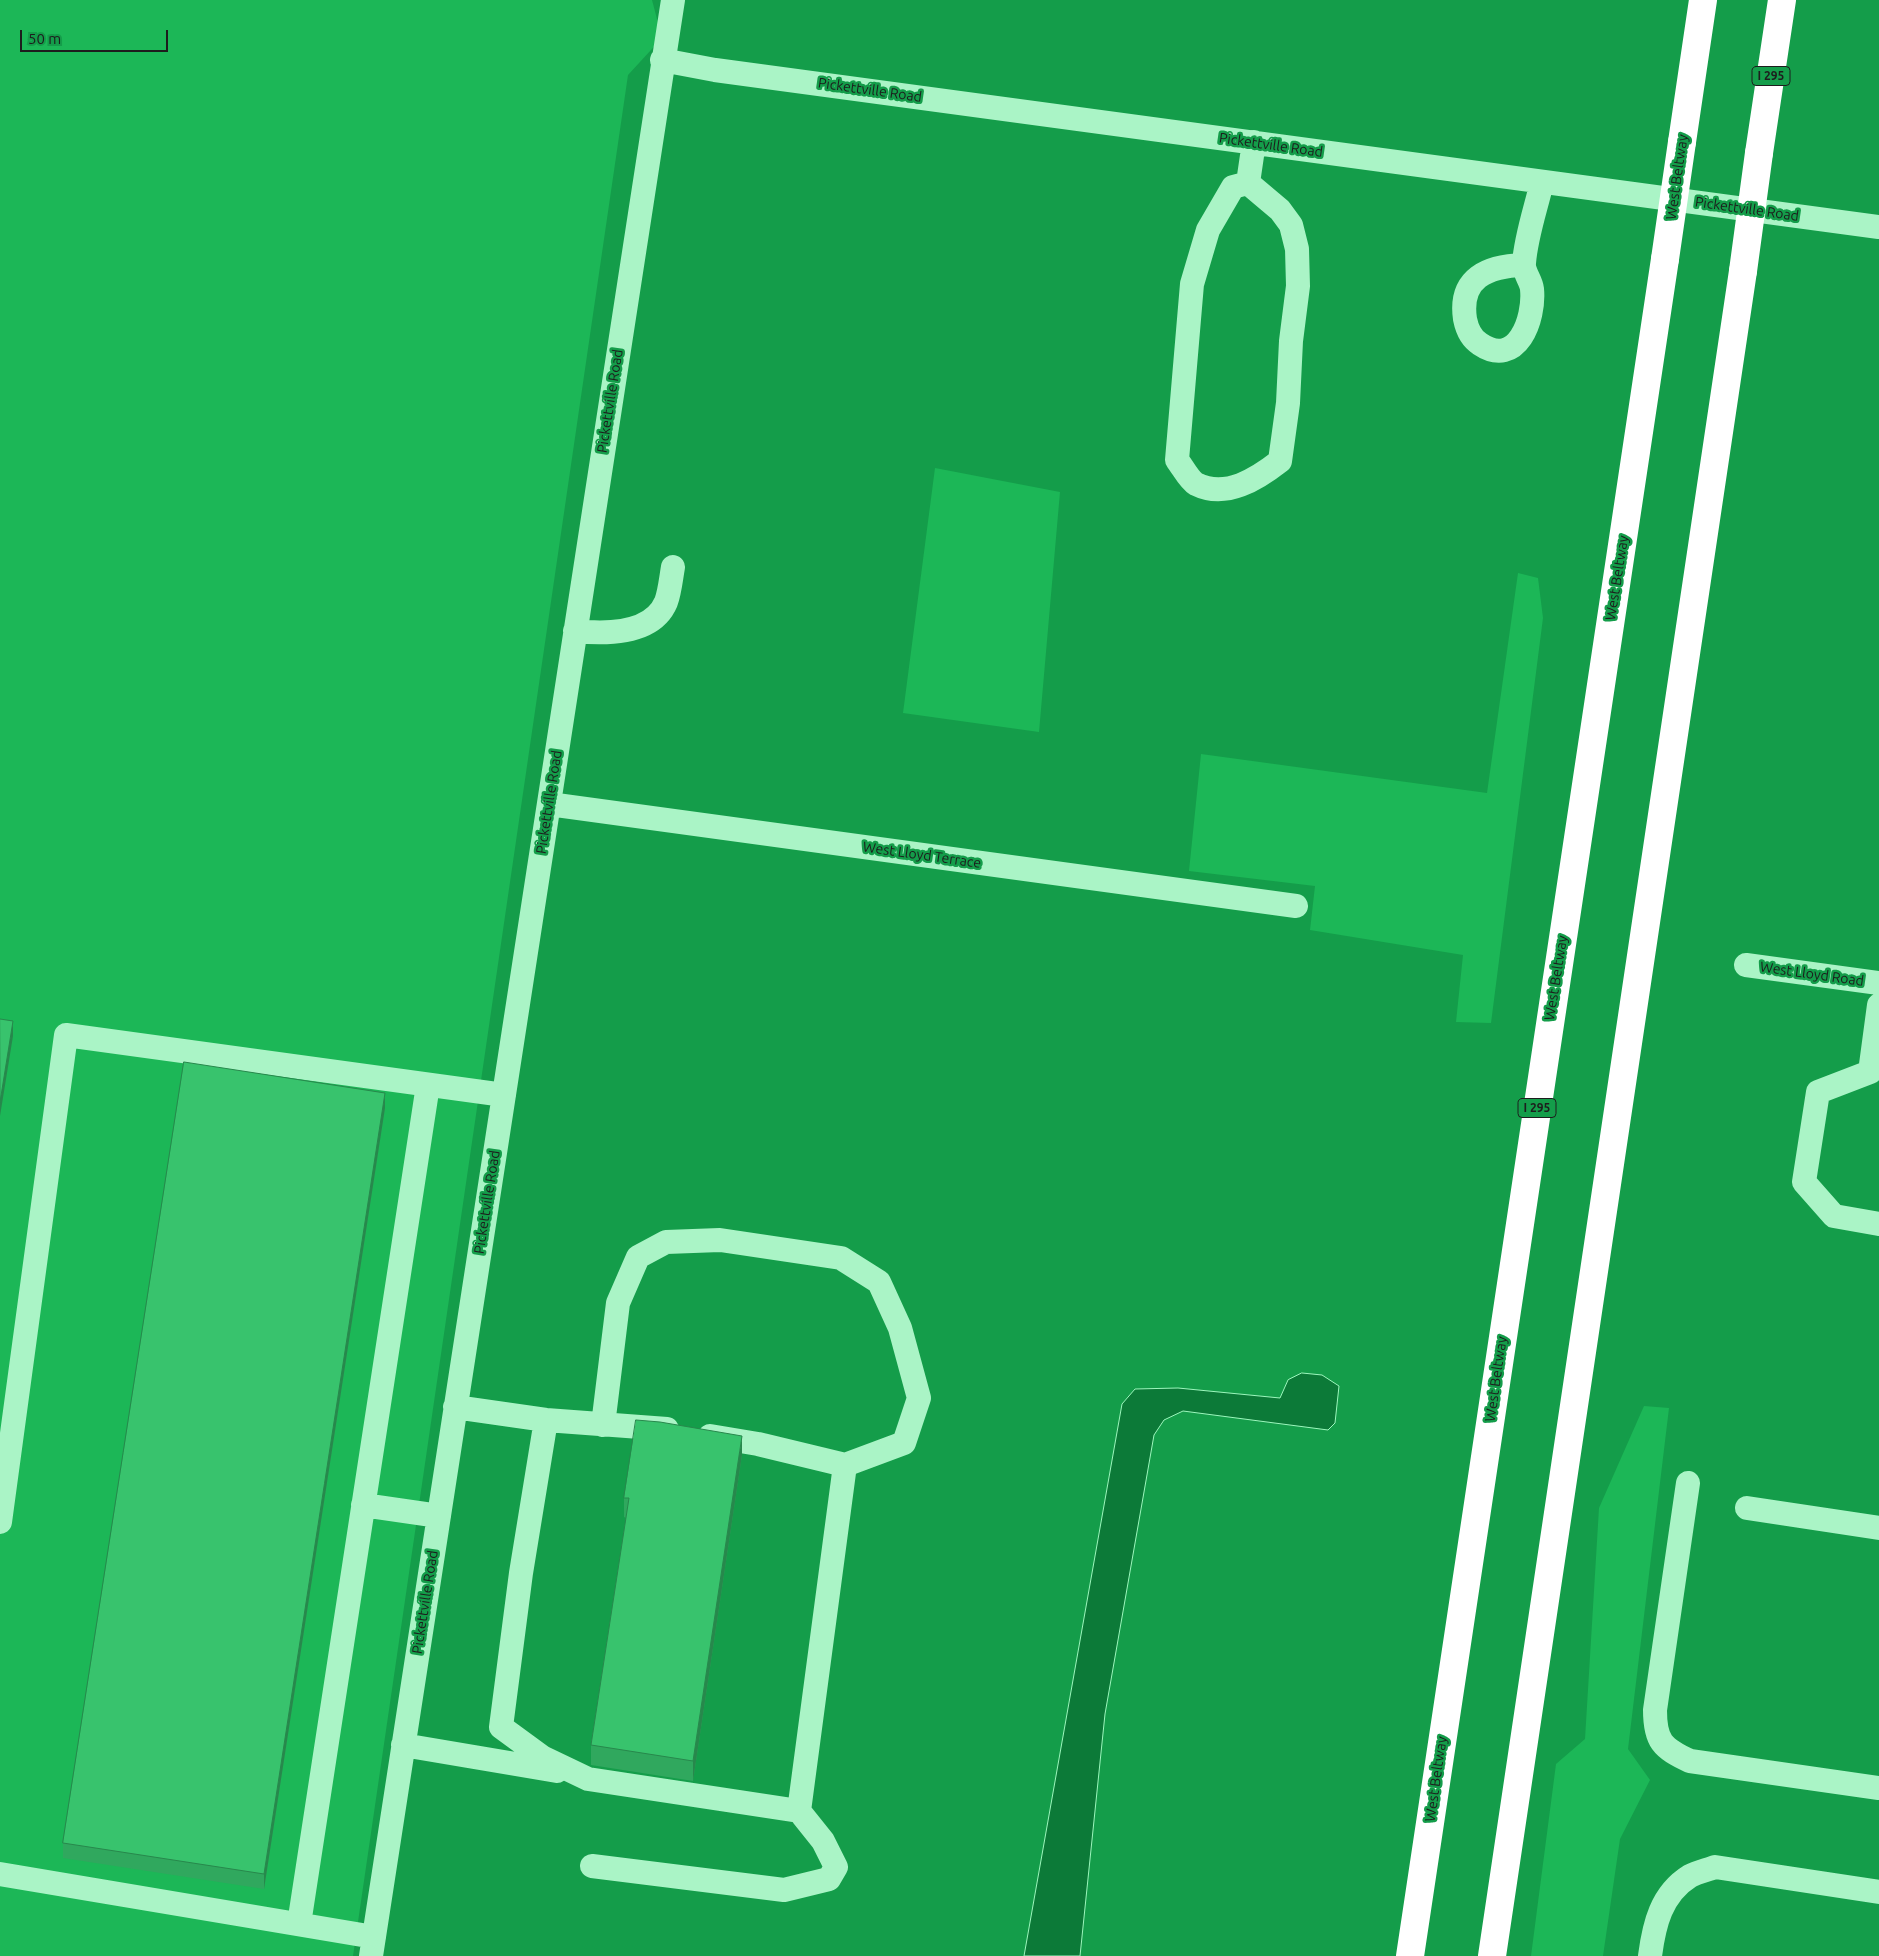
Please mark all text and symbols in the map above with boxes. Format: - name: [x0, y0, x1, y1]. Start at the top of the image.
- scale bar: [22, 20, 170, 52]
- text: 50 m: [28, 30, 61, 47]
- road number: I 295: [1752, 66, 1790, 85]
- street label: Pickettville Road: [817, 74, 923, 106]
- street label: Pickettville Road: [1218, 129, 1324, 161]
- street label: West Beltway: [1663, 133, 1691, 221]
- street label: Pickettville Road: [1694, 193, 1800, 225]
- street label: Pickettville Road: [594, 348, 626, 454]
- street label: West Beltway: [1602, 534, 1632, 622]
- street label: Pickettville Road: [533, 749, 565, 855]
- street label: West Lloyd Terrace: [862, 838, 982, 872]
- street label: West Beltway: [1541, 934, 1571, 1022]
- street label: West Lloyd Road: [1759, 958, 1865, 990]
- road number: I 295: [1518, 1098, 1556, 1118]
- street label: Pickettville Road: [471, 1149, 503, 1255]
- street label: West Beltway: [1482, 1335, 1510, 1423]
- street label: Pickettville Road: [409, 1549, 441, 1655]
- street label: West Beltway: [1422, 1735, 1450, 1823]

